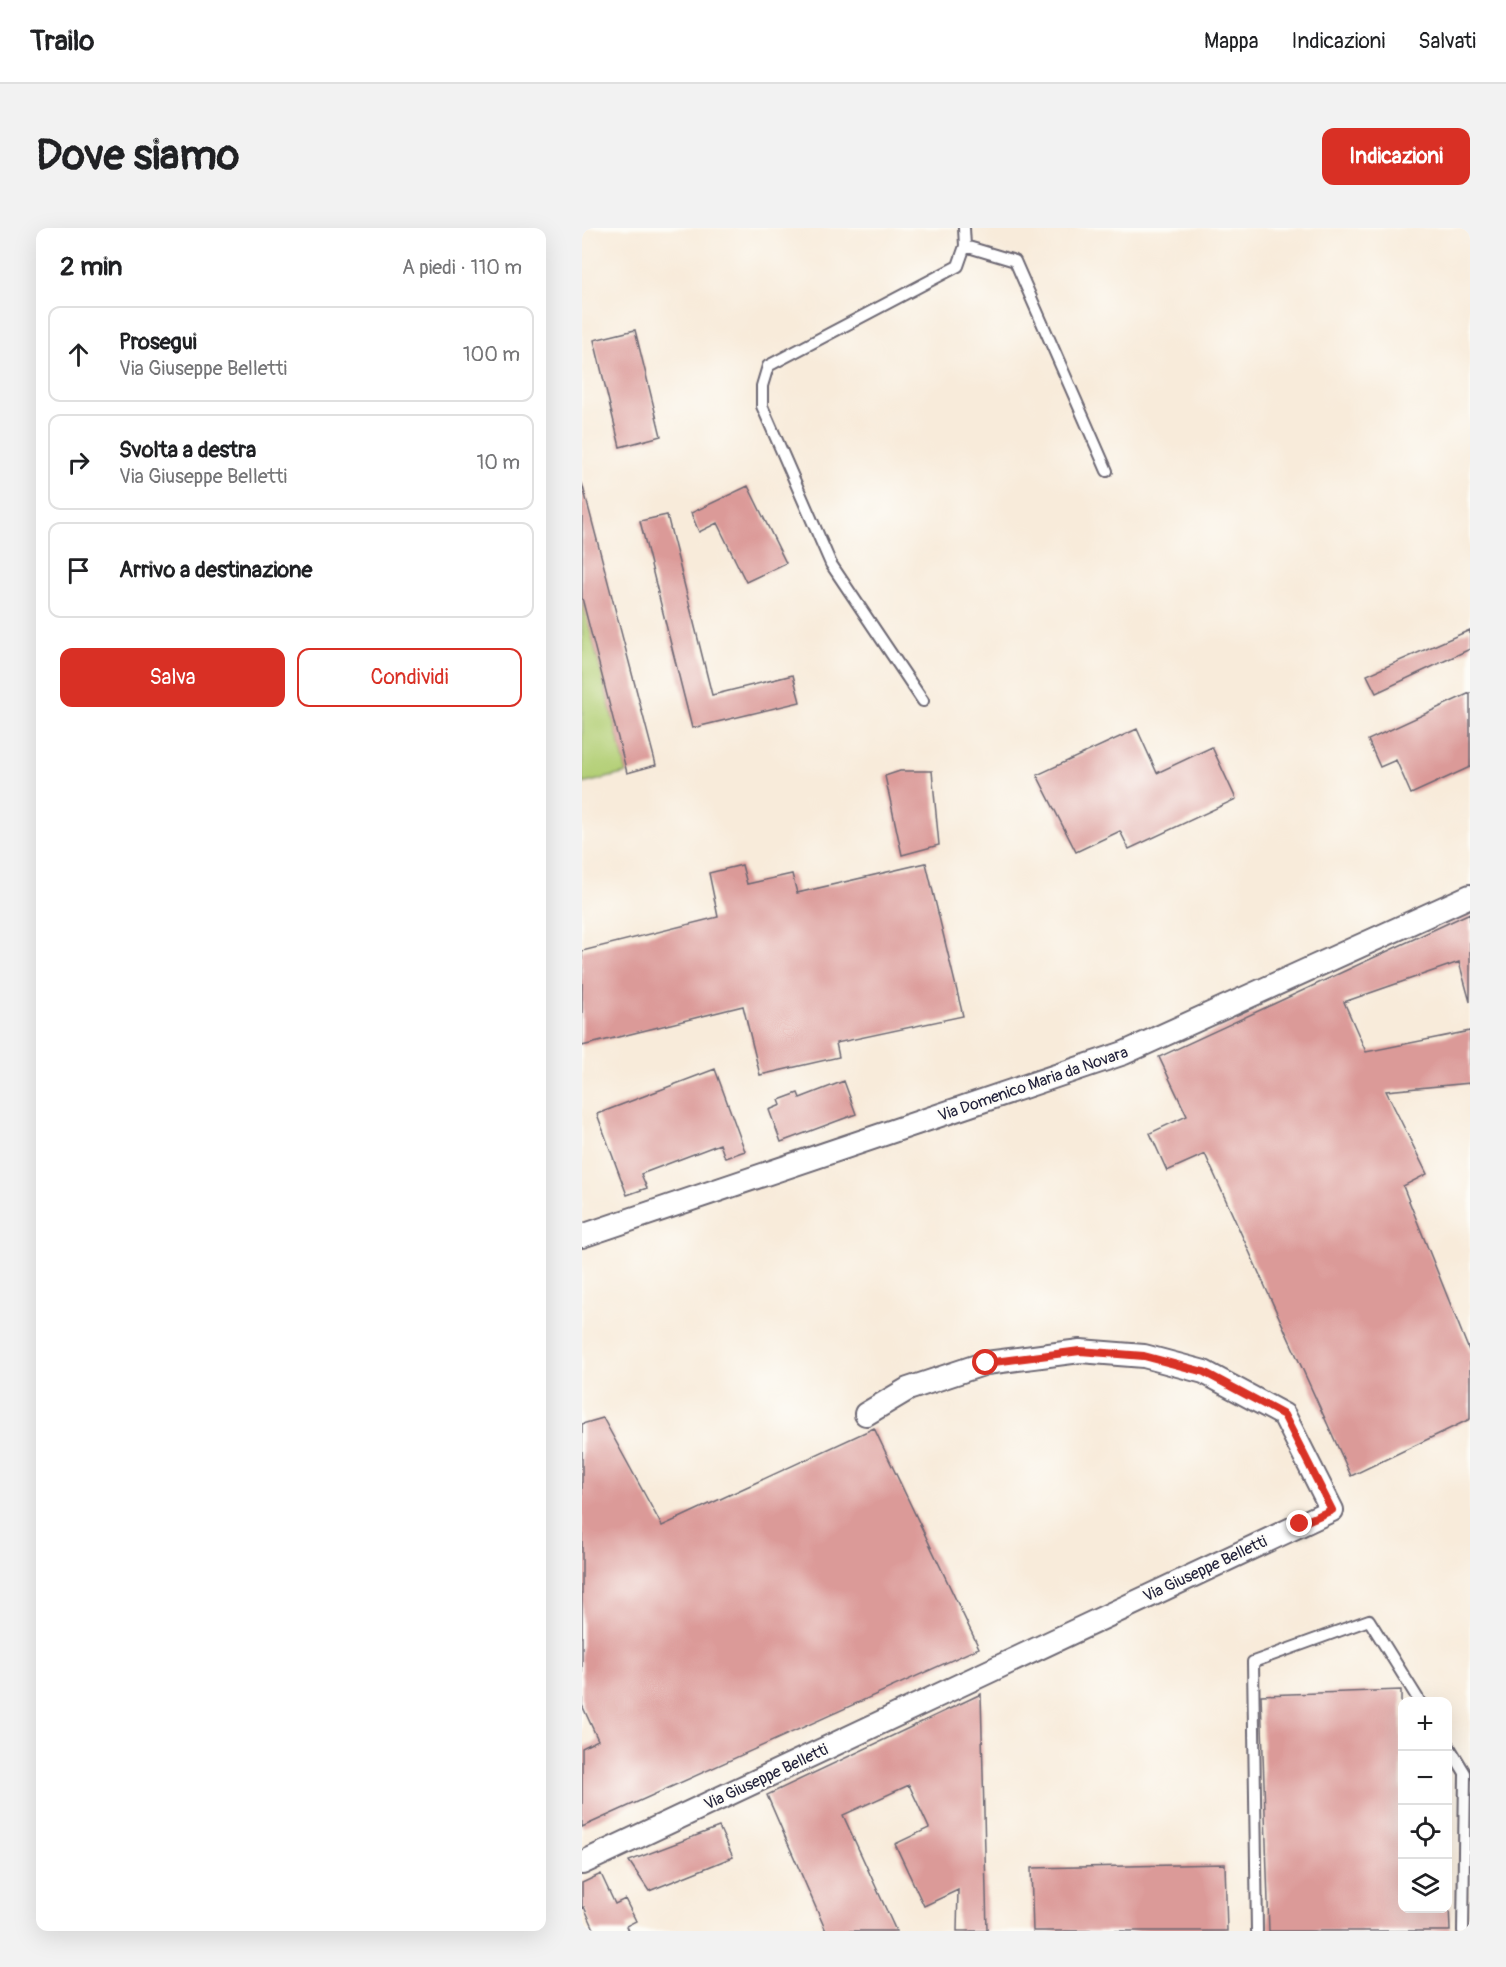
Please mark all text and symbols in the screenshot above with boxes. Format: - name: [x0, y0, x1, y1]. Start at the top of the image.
- text: Trailo: [30, 24, 94, 59]
- text: Mappa: [1204, 28, 1259, 55]
- text: Indicazioni: [1292, 28, 1385, 55]
- text: Salvati: [1418, 28, 1476, 55]
- button: Indicazioni: [1322, 128, 1470, 185]
- text: Dove siamo: [36, 130, 239, 182]
- text: 2 min: [60, 251, 122, 283]
- text: A piedi · 110 m: [402, 255, 522, 280]
- text: Prosegui: [119, 328, 197, 356]
- icon: ahead: [62, 338, 95, 371]
- text: 100 m: [463, 342, 520, 367]
- text: Via Giuseppe Belletti: [119, 356, 287, 381]
- text: Svolta a destra: [119, 436, 256, 464]
- icon: right: [62, 446, 95, 479]
- text: 10 m: [476, 450, 520, 475]
- text: Via Giuseppe Belletti: [119, 464, 287, 489]
- icon: arrive: [62, 554, 95, 587]
- text: Arrivo a destinazione: [119, 556, 312, 584]
- button: Salva: [60, 648, 285, 707]
- button: Condividi: [297, 648, 522, 707]
- street label: Via Domenico Maria da Novara: [935, 1042, 1131, 1126]
- route start: [972, 1349, 998, 1375]
- route end: [1286, 1510, 1312, 1536]
- street label: Via Giuseppe Belletti: [1140, 1531, 1270, 1606]
- map controls: [1398, 1697, 1452, 1913]
- button: +: [1398, 1697, 1452, 1751]
- street label: Via Giuseppe Belletti: [701, 1739, 831, 1814]
- button: −: [1398, 1751, 1452, 1805]
- button: locate: [1398, 1805, 1452, 1859]
- button: layers: [1398, 1859, 1452, 1913]

